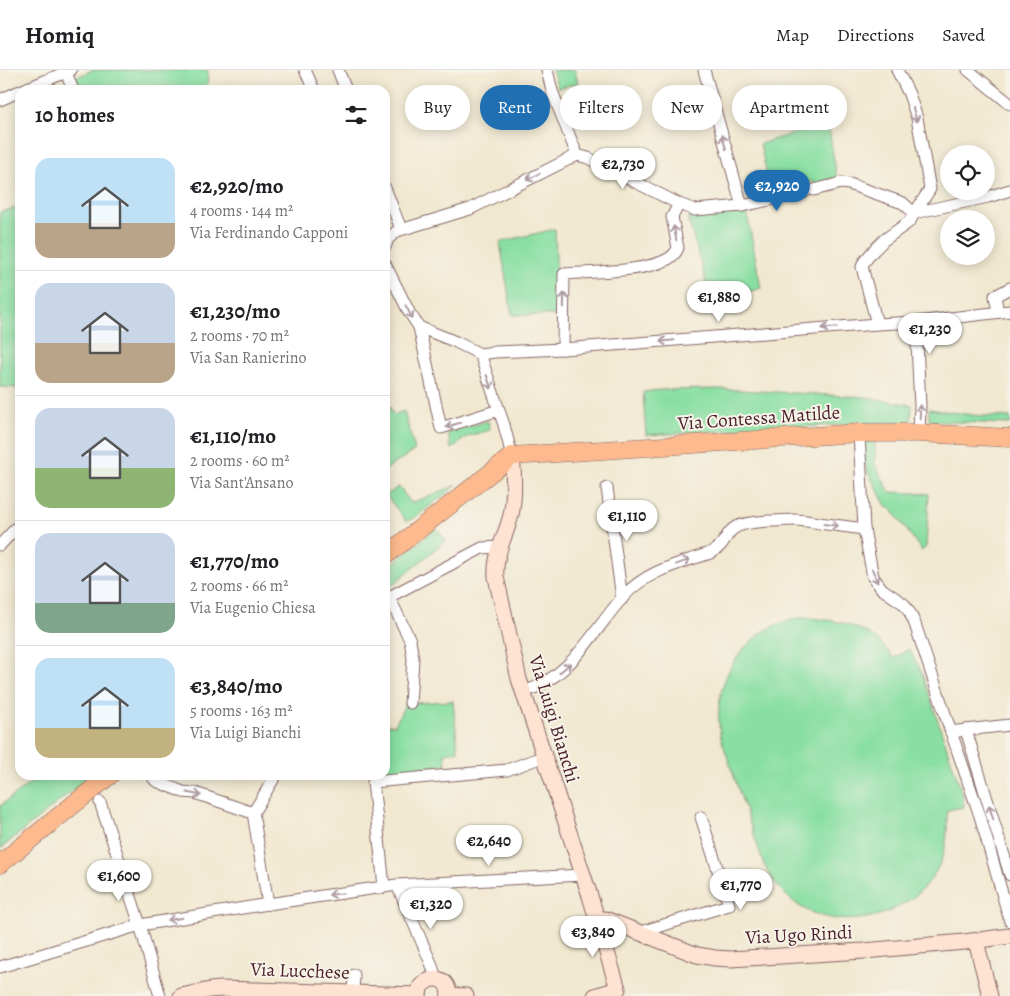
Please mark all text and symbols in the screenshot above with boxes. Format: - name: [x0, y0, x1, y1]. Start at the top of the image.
- text: Homiq: [25, 19, 94, 51]
- text: Map: [776, 23, 809, 47]
- text: Directions: [837, 23, 914, 47]
- text: Saved: [942, 23, 985, 47]
- chip: Buy: [405, 85, 470, 130]
- chip: Rent: [480, 85, 550, 130]
- chip: Filters: [560, 85, 642, 130]
- chip: New: [652, 85, 722, 130]
- chip: Apartment: [732, 85, 847, 130]
- text: 10 homes: [35, 101, 115, 129]
- icon: filters: [342, 101, 370, 129]
- one-way arrow: [911, 107, 921, 123]
- one-way arrow: [719, 135, 728, 151]
- map controls: [940, 145, 995, 265]
- button: locate: [940, 145, 995, 200]
- pin: €2,730: [582, 148, 664, 190]
- text: €2,730: [602, 153, 644, 175]
- pin: €2,920: [736, 170, 818, 212]
- text: €2,920/mo: [190, 172, 284, 200]
- one-way arrow: [526, 172, 541, 182]
- text: €2,920: [755, 175, 799, 197]
- icon: home: [75, 178, 135, 238]
- text: 4 rooms · 144 m²: [190, 200, 293, 222]
- button: layers: [940, 210, 995, 265]
- text: Via Ferdinando Capponi: [190, 222, 348, 244]
- one-way arrow: [670, 225, 680, 241]
- pin: €1,880: [678, 280, 760, 323]
- text: €1,880: [698, 286, 740, 308]
- one-way arrow: [559, 293, 568, 309]
- text: €1,230/mo: [190, 297, 280, 325]
- icon: home: [75, 303, 135, 363]
- one-way arrow: [404, 304, 414, 319]
- pin: €1,230: [889, 312, 971, 355]
- text: €1,230: [909, 318, 951, 340]
- one-way arrow: [821, 323, 837, 332]
- text: 2 rooms · 70 m²: [190, 325, 289, 347]
- one-way arrow: [659, 336, 675, 346]
- text: Via San Ranierino: [190, 347, 307, 369]
- one-way arrow: [485, 374, 495, 390]
- street label: Via Contessa Matilde: [676, 399, 841, 437]
- one-way arrow: [915, 404, 924, 420]
- one-way arrow: [445, 420, 461, 430]
- text: €1,110/mo: [190, 422, 276, 450]
- icon: home: [75, 428, 135, 488]
- text: 2 rooms · 60 m²: [190, 450, 290, 472]
- text: Via Sant'Ansano: [190, 472, 294, 494]
- pin: €1,110: [586, 500, 668, 542]
- text: €1,110: [608, 505, 646, 527]
- one-way arrow: [823, 520, 839, 530]
- text: €1,770/mo: [190, 547, 279, 575]
- icon: home: [75, 553, 135, 613]
- one-way arrow: [675, 557, 690, 566]
- one-way arrow: [870, 568, 880, 583]
- text: 2 rooms · 66 m²: [190, 575, 288, 597]
- text: Via Eugenio Chiesa: [190, 597, 316, 619]
- street label: Via Luigi Bianchi: [522, 651, 586, 786]
- one-way arrow: [558, 662, 571, 674]
- text: €3,840/mo: [190, 672, 283, 700]
- icon: home: [75, 678, 135, 738]
- text: 5 rooms · 163 m²: [190, 700, 292, 722]
- text: Via Luigi Bianchi: [190, 722, 301, 744]
- one-way arrow: [186, 790, 202, 799]
- one-way arrow: [986, 804, 995, 820]
- pin: €2,640: [448, 824, 530, 867]
- text: €2,640: [467, 830, 511, 852]
- pin: €1,600: [78, 860, 160, 902]
- text: €1,600: [98, 865, 140, 887]
- pin: €1,770: [700, 868, 782, 911]
- text: €1,770: [721, 874, 761, 896]
- pin: €1,320: [390, 888, 472, 930]
- one-way arrow: [328, 889, 344, 899]
- text: €1,320: [410, 893, 452, 915]
- one-way arrow: [168, 914, 184, 924]
- pin: €3,840: [552, 916, 634, 958]
- street label: Via Ugo Rindi: [744, 919, 853, 951]
- text: €3,840: [571, 921, 615, 943]
- street label: Via Lucchese: [249, 956, 350, 986]

